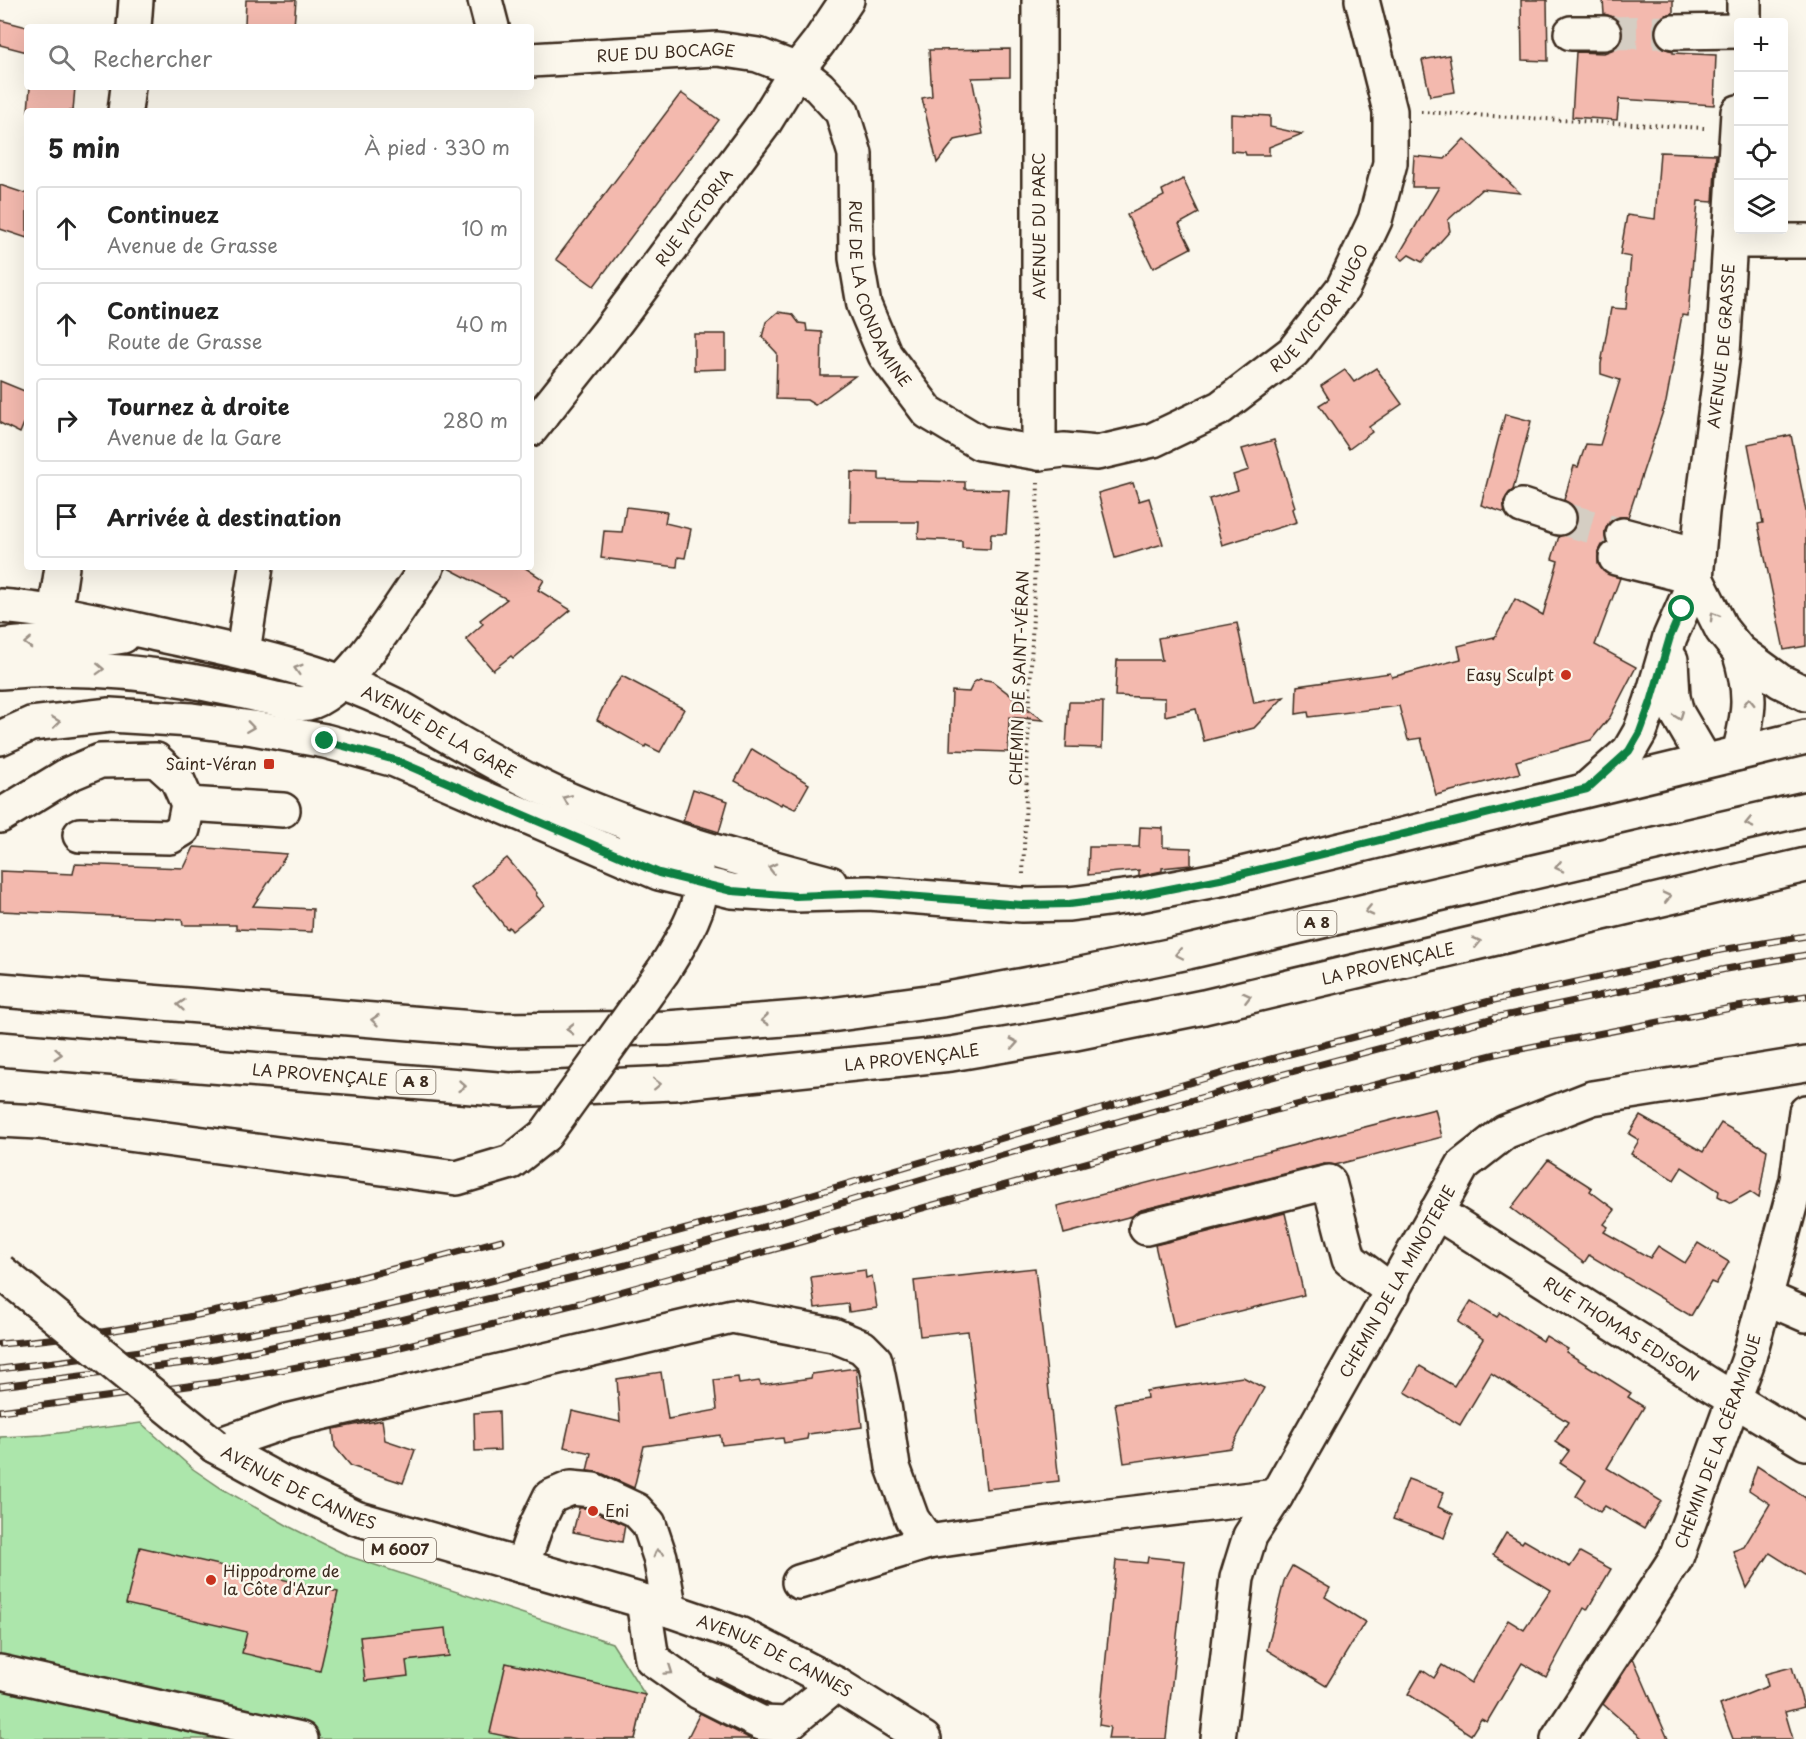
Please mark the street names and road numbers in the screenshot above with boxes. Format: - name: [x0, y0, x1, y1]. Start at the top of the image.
- street label: RUE DU BOCAGE: [596, 35, 737, 67]
- street label: AVENUE DU PARC: [1026, 152, 1050, 300]
- street label: RUE VICTORIA: [649, 163, 738, 271]
- street label: RUE DE LA CONDAMINE: [844, 200, 918, 391]
- street label: RUE VICTOR HUGO: [1264, 240, 1373, 377]
- street label: AVENUE DE GRASSE: [1700, 263, 1740, 430]
- street label: CHEMIN DE SAINT-VÉRAN: [1002, 570, 1034, 786]
- street label: AVENUE DE LA GARE: [358, 678, 521, 783]
- road number: A 8: [1298, 911, 1336, 935]
- street label: LA PROVENÇALE: [1319, 935, 1457, 990]
- street label: LA PROVENÇALE: [843, 1036, 981, 1076]
- street label: LA PROVENÇALE: [251, 1056, 389, 1091]
- road number: A 8: [396, 1070, 436, 1094]
- street label: CHEMIN DE LA MINOTERIE: [1332, 1181, 1460, 1382]
- street label: RUE THOMAS EDISON: [1539, 1270, 1704, 1386]
- street label: CHEMIN DE LA CÉRAMIQUE: [1667, 1331, 1766, 1552]
- street label: AVENUE DE CANNES: [218, 1439, 379, 1534]
- road number: M 6007: [364, 1538, 436, 1562]
- street label: AVENUE DE CANNES: [694, 1608, 858, 1702]

